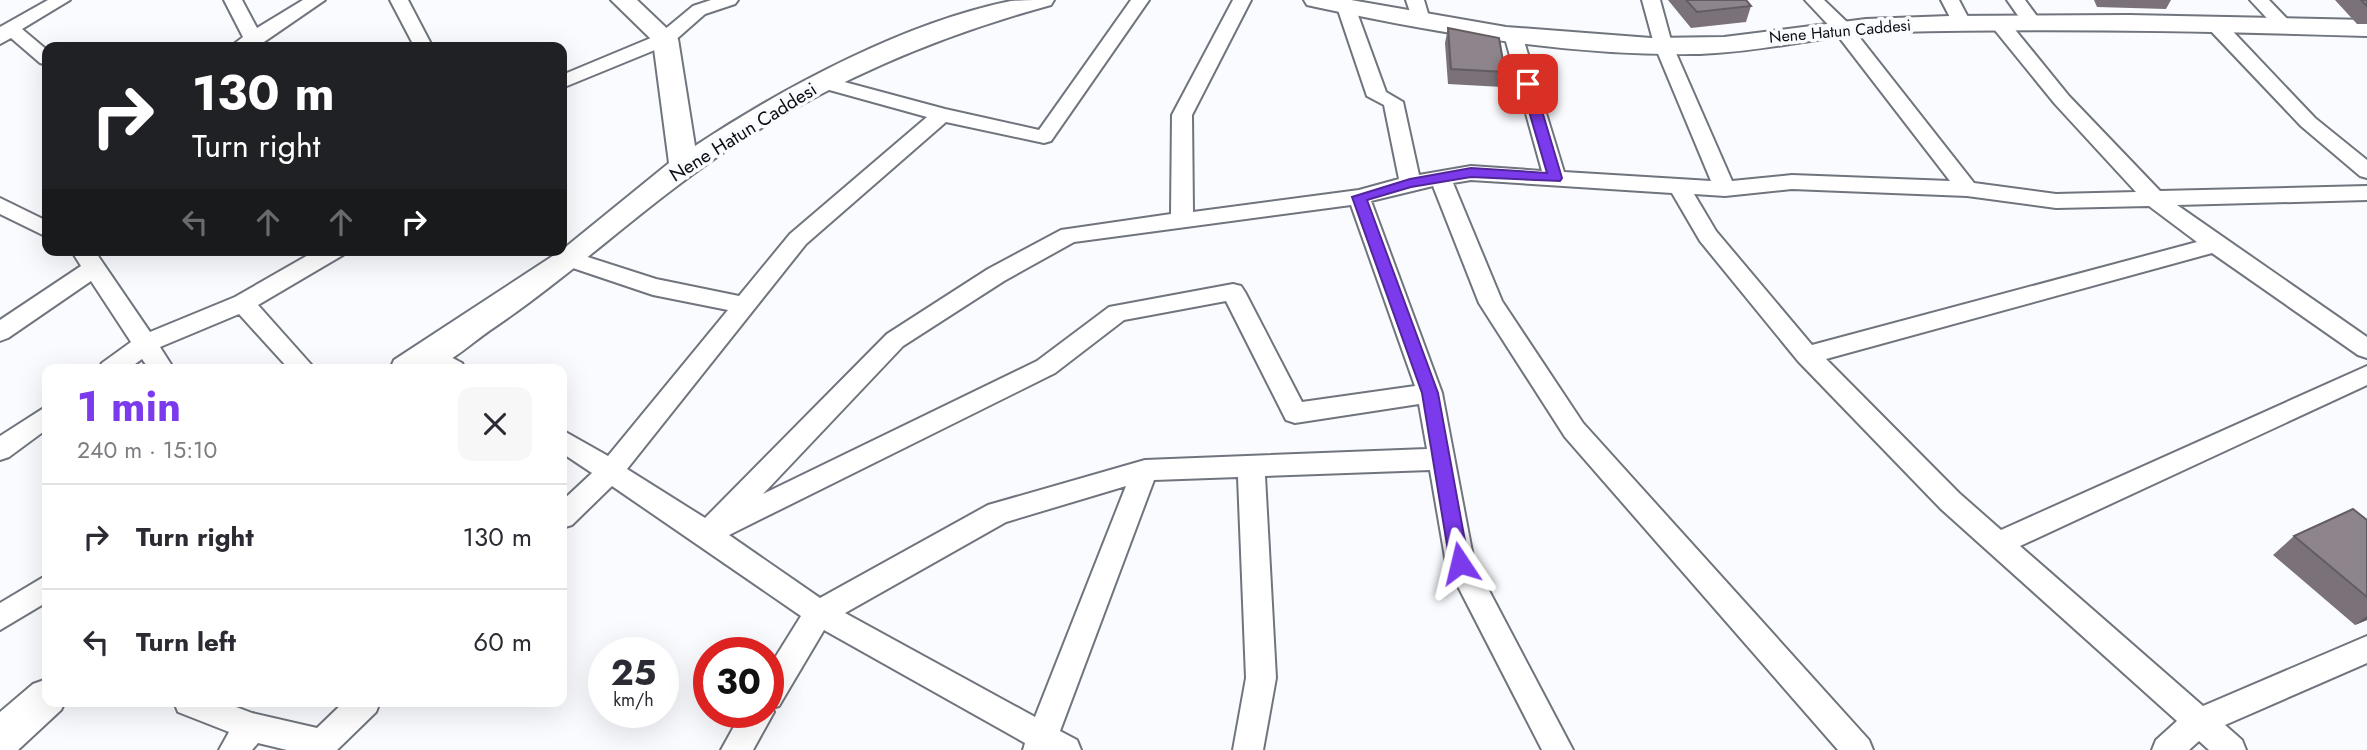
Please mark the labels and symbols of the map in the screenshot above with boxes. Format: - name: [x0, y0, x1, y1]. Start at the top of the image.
- street label: Nene Hatun Caddesi: [1768, 13, 1912, 49]
- pin: [1498, 54, 1558, 114]
- street label: Nene Hatun Caddesi: [664, 76, 822, 188]
- position arrow: [1423, 526, 1497, 600]
- speed limit sign: 30: [693, 637, 784, 728]

